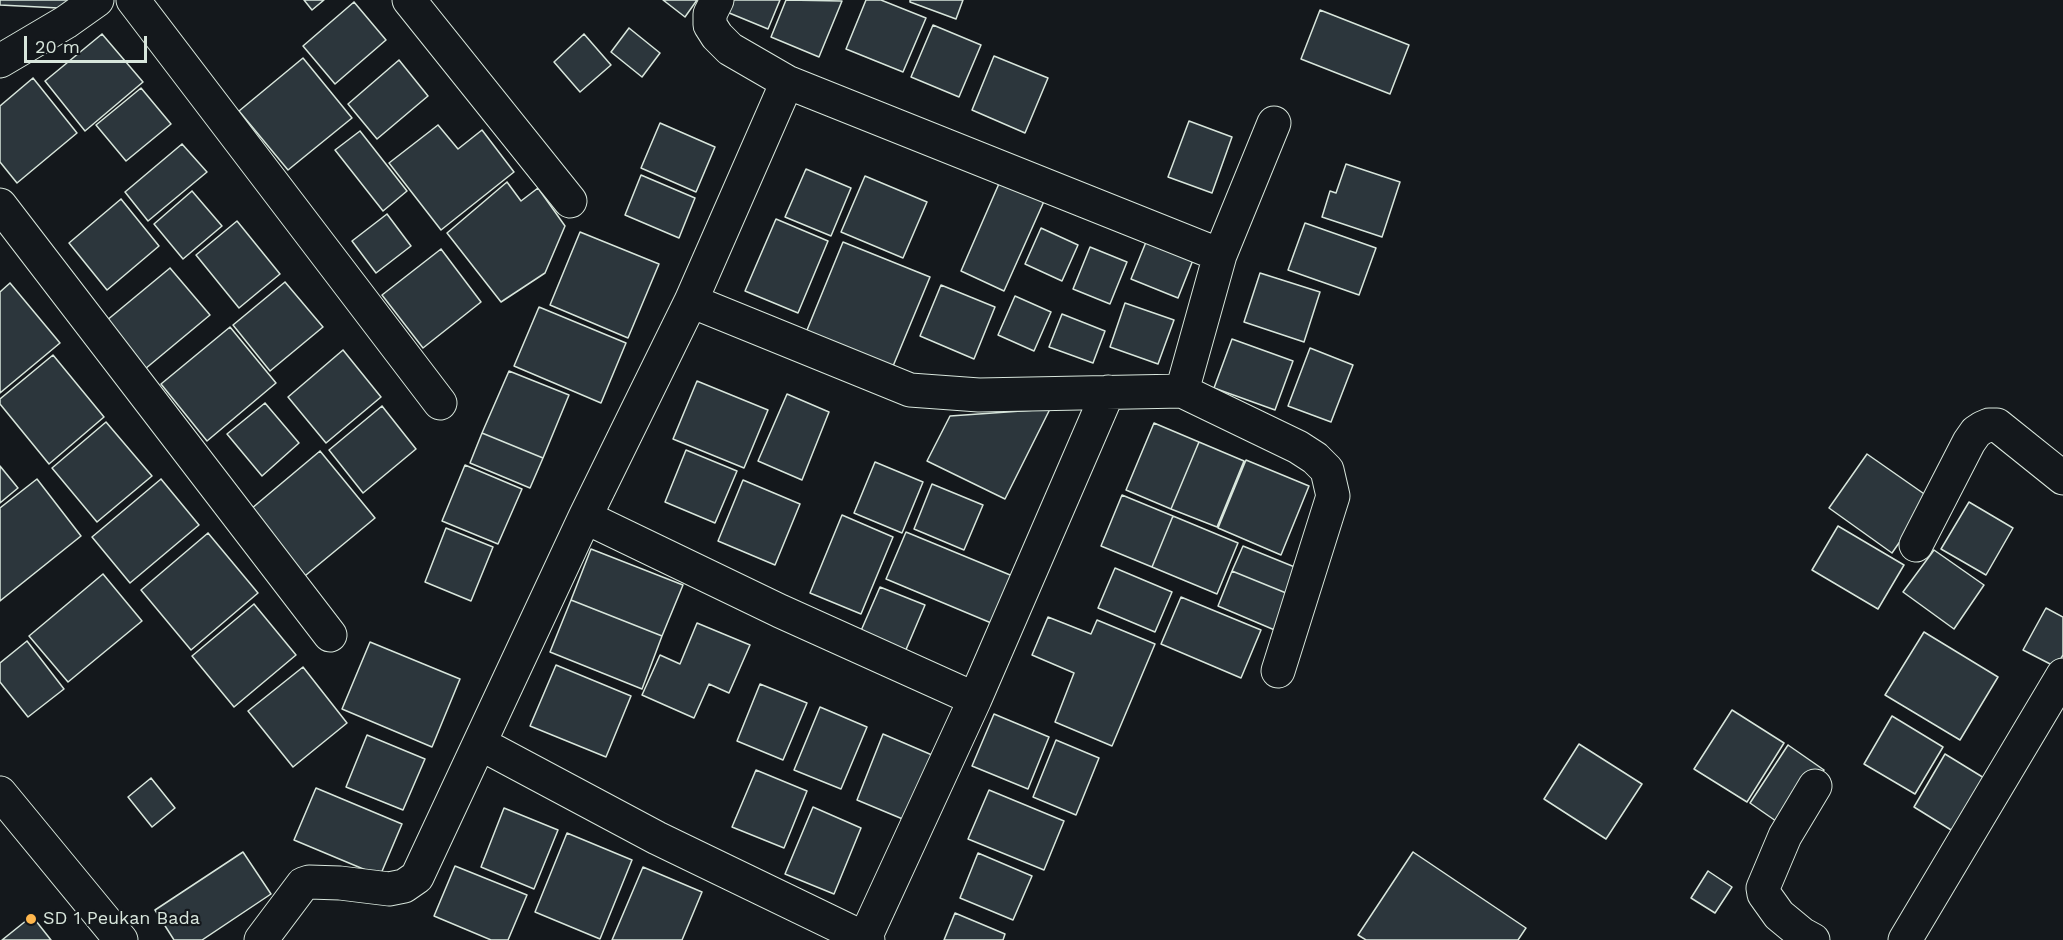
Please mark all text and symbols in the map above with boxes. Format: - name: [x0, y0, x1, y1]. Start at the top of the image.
- scale bar: [27, 24, 150, 62]
- text: 20 m: [35, 36, 80, 57]
- place label: SD 1 Peukan Bada: [43, 908, 200, 930]
- marker: SD 1 Peukan Bada: [24, 912, 38, 926]

